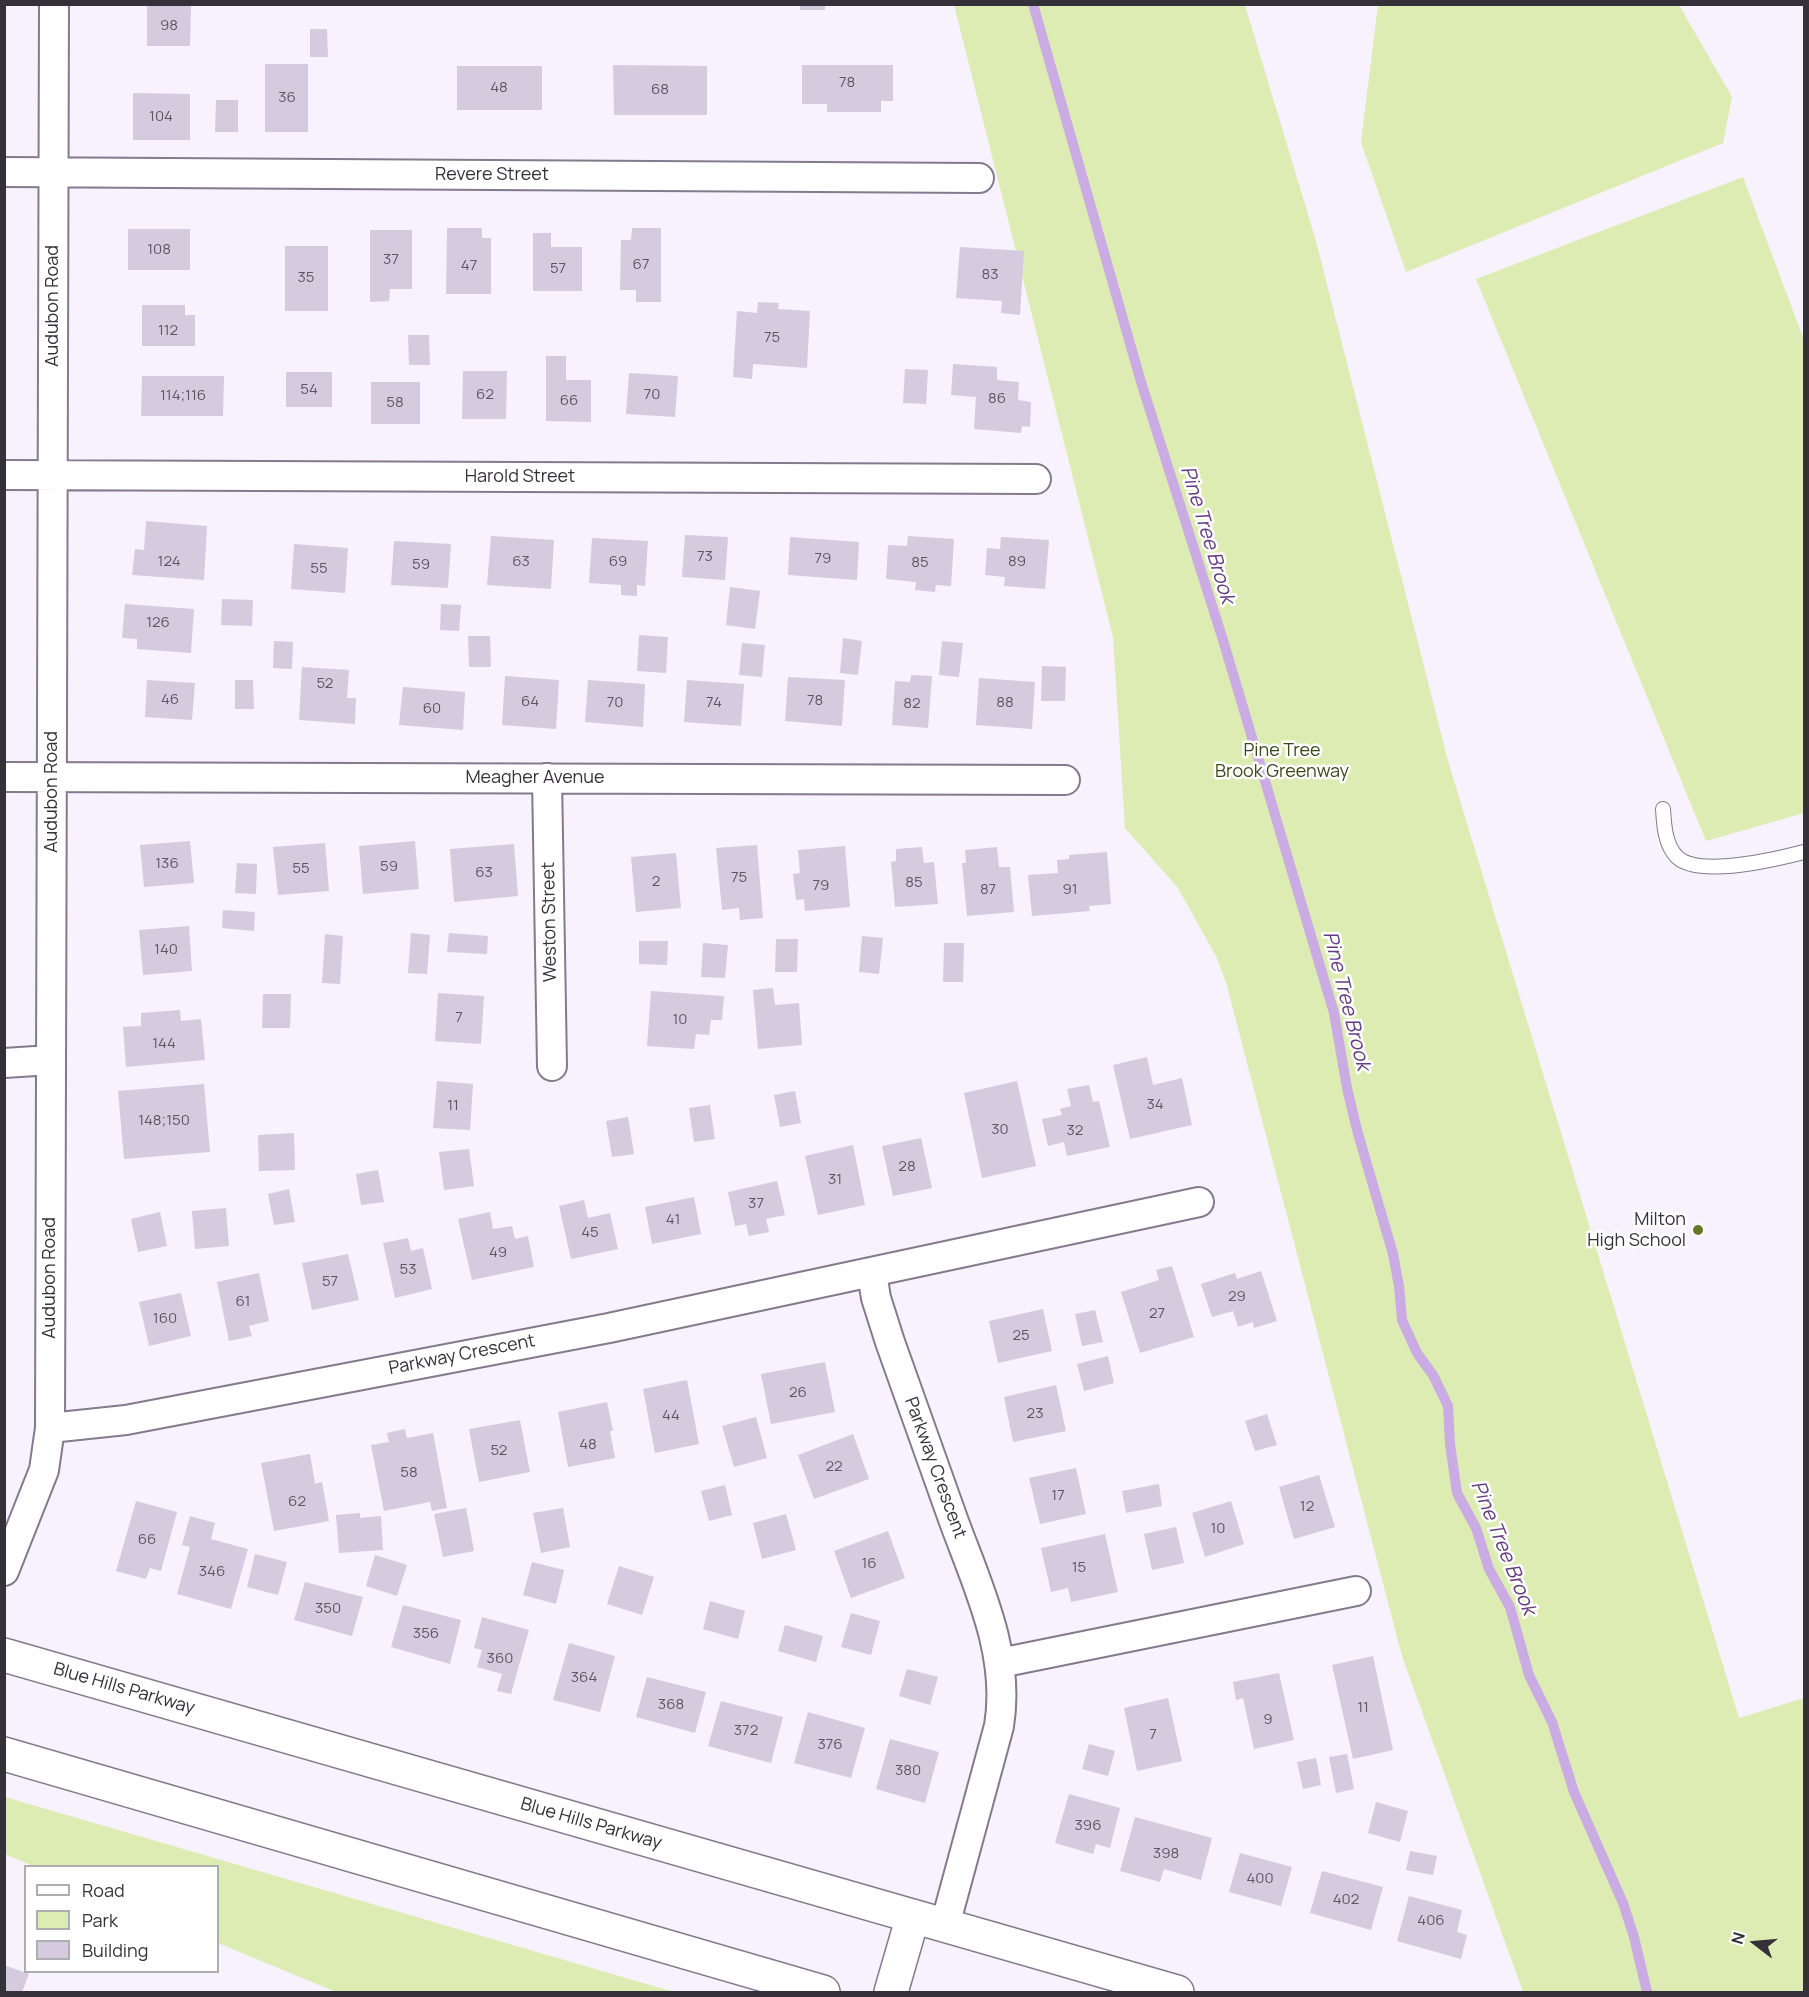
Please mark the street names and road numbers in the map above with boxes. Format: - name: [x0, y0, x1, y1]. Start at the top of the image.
- street label: Revere Street: [435, 164, 549, 186]
- street label: Audubon Road: [42, 245, 64, 367]
- street label: Harold Street: [465, 466, 575, 488]
- street label: Audubon Road: [41, 731, 63, 853]
- street label: Meagher Avenue: [465, 767, 605, 789]
- street label: Weston Street: [538, 862, 562, 982]
- street label: Audubon Road: [39, 1217, 61, 1339]
- street label: Parkway Crescent: [387, 1330, 537, 1380]
- street label: Parkway Crescent: [899, 1394, 971, 1542]
- street label: Blue Hills Parkway: [51, 1658, 197, 1720]
- street label: Blue Hills Parkway: [518, 1793, 664, 1855]

